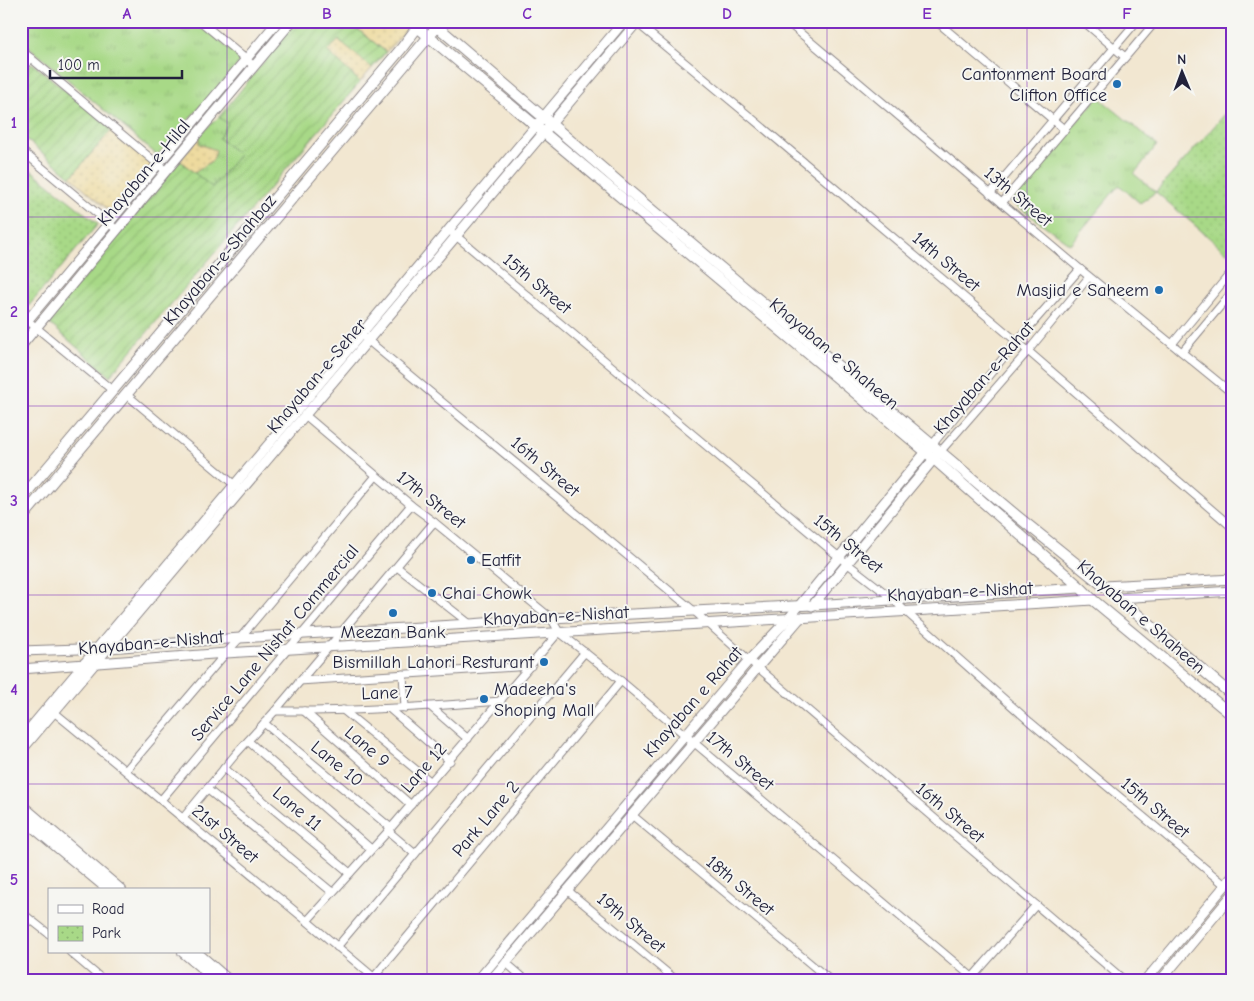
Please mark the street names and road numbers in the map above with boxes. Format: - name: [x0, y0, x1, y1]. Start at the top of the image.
- street label: Khayaban-e-Hilal: [93, 115, 195, 231]
- street label: 13th Street: [980, 163, 1057, 232]
- street label: Khayaban-e-Shahbaz: [159, 190, 281, 329]
- street label: 14th Street: [908, 228, 985, 297]
- street label: 15th Street: [499, 249, 576, 319]
- street label: Khayaban e Shaheen: [765, 294, 903, 414]
- street label: Khayaban-e-Seher: [263, 314, 372, 438]
- street label: Khayaban-e-Rahat: [929, 317, 1039, 439]
- street label: 16th Street: [507, 432, 584, 502]
- street label: 17th Street: [392, 467, 470, 534]
- street label: 15th Street: [809, 510, 887, 579]
- street label: Service Lane Nishat Commercial: [187, 541, 363, 745]
- street label: Khayaban e Shaheen: [1073, 556, 1209, 678]
- street label: Khayaban-e-Nishat: [887, 578, 1034, 606]
- street label: Khayaban-e-Nishat: [483, 602, 630, 630]
- street label: Khayaban-e-Nishat: [77, 626, 225, 660]
- street label: Khayaban e Rahat: [639, 642, 747, 762]
- street label: Lane 7: [361, 682, 414, 704]
- street label: Lane 9: [340, 722, 394, 772]
- street label: 17th Street: [702, 727, 779, 796]
- street label: Lane 10: [307, 737, 367, 791]
- street label: Lane 12: [397, 739, 451, 797]
- street label: 15th Street: [1117, 773, 1194, 843]
- street label: Park Lane 2: [448, 777, 524, 861]
- street label: 16th Street: [912, 778, 989, 848]
- street label: Lane 11: [268, 783, 326, 835]
- street label: 21st Street: [188, 800, 263, 868]
- street label: 18th Street: [702, 852, 779, 921]
- street label: 19th Street: [593, 888, 670, 958]

